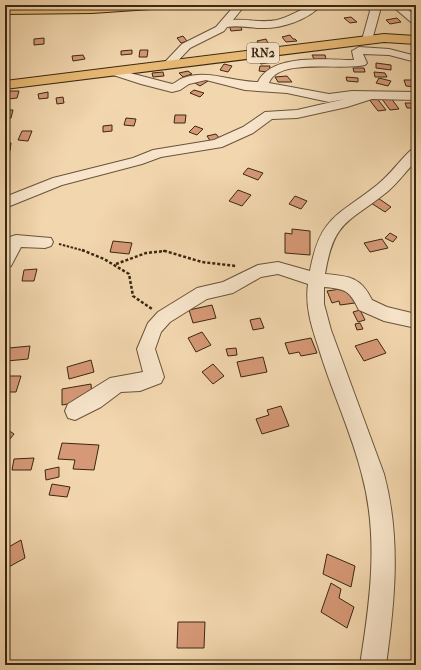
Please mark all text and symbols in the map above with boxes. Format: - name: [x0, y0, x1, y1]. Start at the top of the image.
- road number: RN2: [247, 43, 279, 63]

